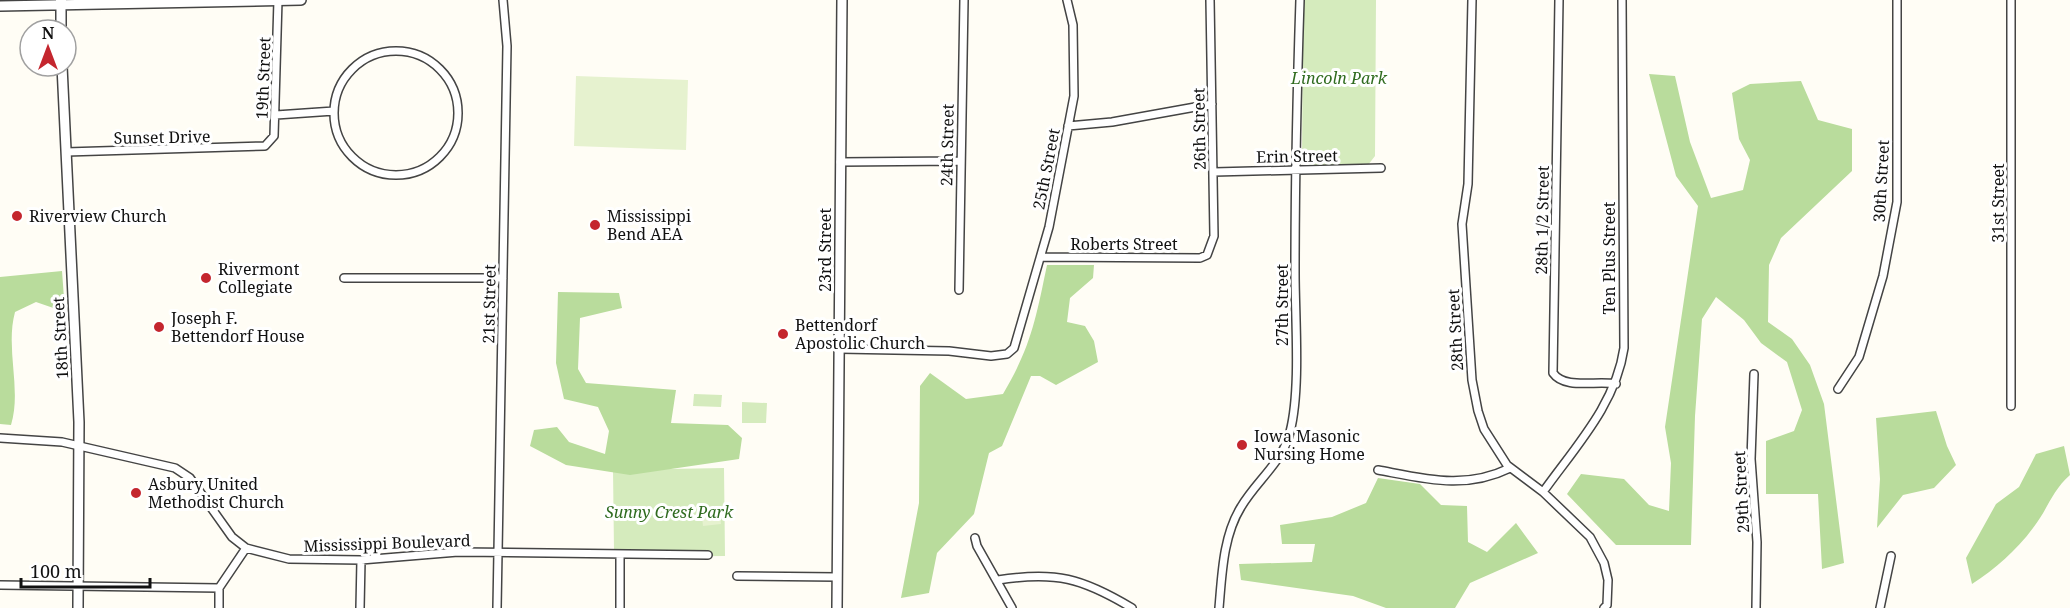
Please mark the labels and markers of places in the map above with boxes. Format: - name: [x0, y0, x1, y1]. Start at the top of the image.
- place label: Riverview Church: [29, 205, 167, 227]
- place label: Mississippi Bend AEA: [607, 205, 691, 245]
- marker: Riverview Church: [10, 209, 24, 223]
- marker: Mississippi Bend AEA: [588, 218, 602, 232]
- place label: Rivermont Collegiate: [218, 258, 300, 298]
- marker: Rivermont Collegiate: [199, 271, 213, 285]
- place label: Joseph F. Bettendorf House: [170, 307, 305, 347]
- place label: Bettendorf Apostolic Church: [795, 314, 925, 354]
- marker: Joseph F. Bettendorf House: [152, 320, 166, 334]
- marker: Bettendorf Apostolic Church: [776, 327, 790, 341]
- place label: Iowa Masonic Nursing Home: [1254, 425, 1365, 465]
- marker: Iowa Masonic Nursing Home: [1235, 438, 1249, 452]
- place label: Asbury United Methodist Church: [148, 473, 284, 513]
- marker: Asbury United Methodist Church: [129, 486, 143, 500]

